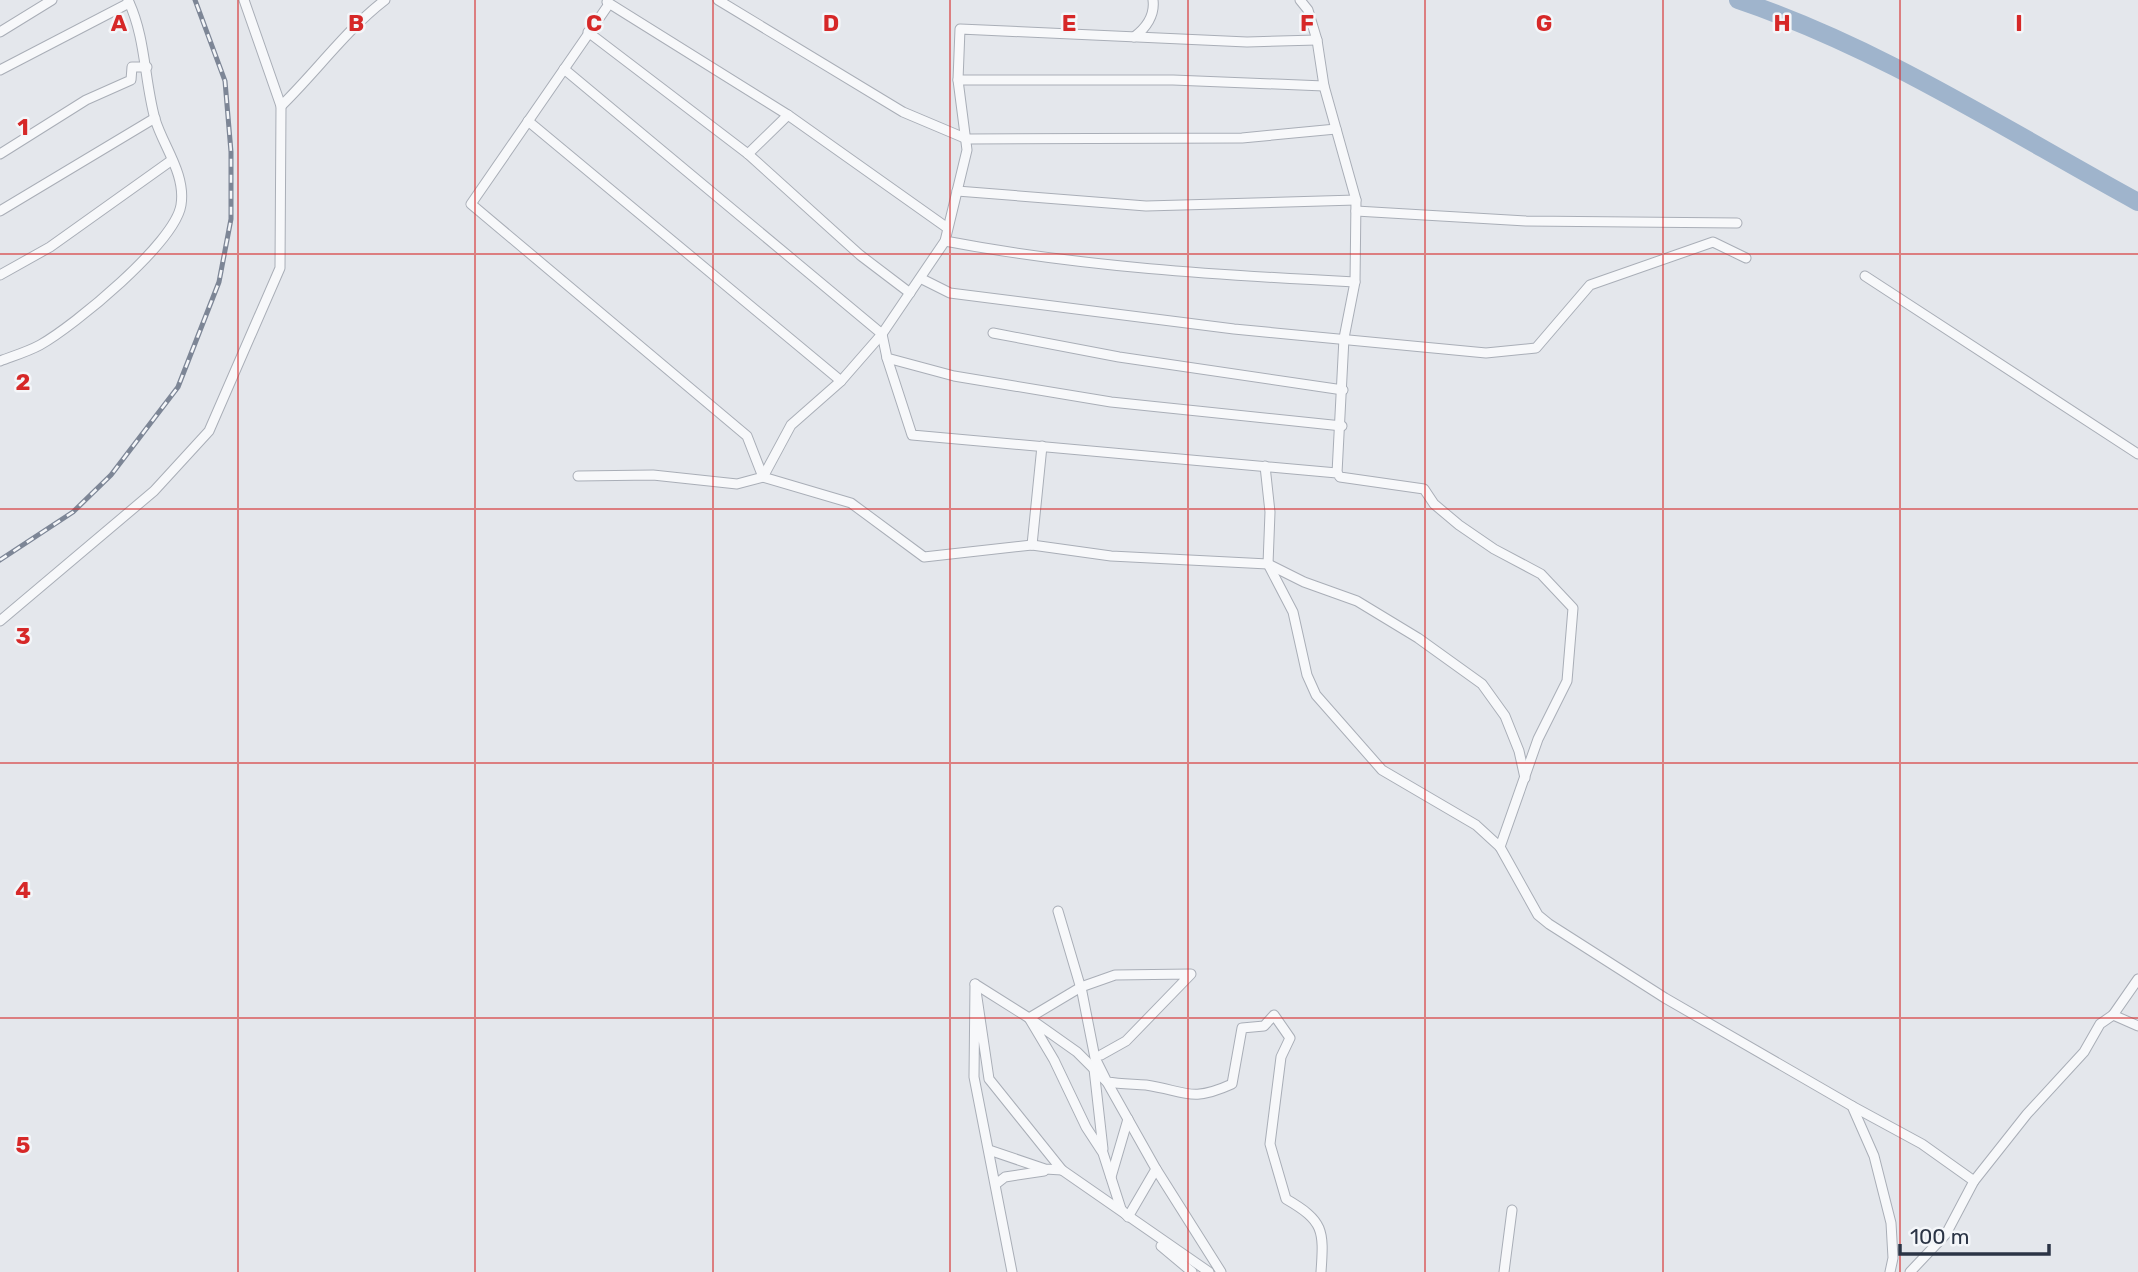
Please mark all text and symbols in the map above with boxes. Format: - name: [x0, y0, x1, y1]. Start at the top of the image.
- text: A: [111, 9, 128, 37]
- text: B: [348, 9, 364, 37]
- text: C: [586, 9, 602, 37]
- text: D: [823, 9, 839, 37]
- text: E: [1062, 9, 1076, 37]
- text: F: [1300, 9, 1314, 37]
- text: G: [1536, 9, 1552, 37]
- text: H: [1773, 9, 1791, 37]
- text: I: [2015, 9, 2023, 37]
- text: 1: [17, 113, 29, 141]
- text: 2: [16, 368, 30, 396]
- text: 3: [15, 622, 31, 650]
- text: 4: [15, 876, 31, 904]
- text: 5: [16, 1131, 31, 1159]
- scale bar: [1900, 1212, 2049, 1256]
- text: 100 m: [1910, 1224, 1969, 1249]

